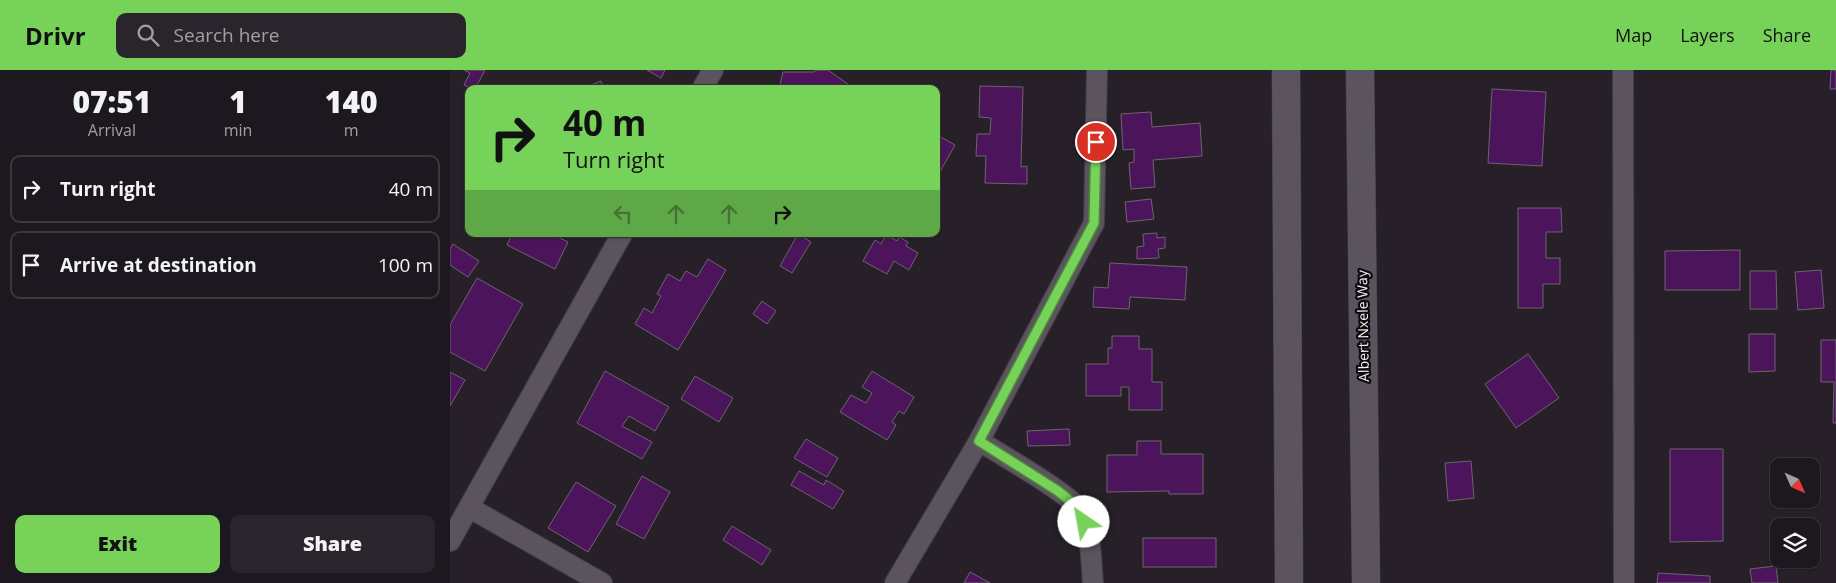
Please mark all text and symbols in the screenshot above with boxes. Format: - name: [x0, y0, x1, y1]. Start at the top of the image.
- search box: [116, 13, 466, 58]
- text: Drivr: [25, 19, 86, 52]
- icon: search: [134, 21, 162, 49]
- text: Search here: [174, 22, 279, 48]
- text: Map: [1615, 23, 1652, 47]
- text: Layers: [1680, 23, 1735, 47]
- text: Share: [1763, 23, 1811, 47]
- text: 07:51: [72, 81, 151, 122]
- text: 1: [229, 81, 247, 122]
- text: 140: [325, 81, 378, 122]
- text: 40 m: [563, 99, 646, 146]
- icon: right: [480, 105, 545, 170]
- text: Arrival: [88, 119, 136, 141]
- text: min: [224, 119, 252, 141]
- text: m: [344, 119, 359, 141]
- pin: [1075, 121, 1117, 163]
- icon: arrive: [1082, 128, 1110, 156]
- text: Turn right: [563, 144, 665, 174]
- icon: right: [17, 175, 45, 203]
- text: Turn right: [60, 176, 155, 202]
- text: 40 m: [389, 176, 433, 202]
- icon: left: [609, 200, 637, 228]
- icon: ahead: [662, 200, 690, 228]
- icon: ahead: [715, 200, 743, 228]
- icon: right: [768, 200, 796, 228]
- icon: arrive: [17, 251, 45, 279]
- text: Arrive at destination: [60, 252, 257, 278]
- text: 100 m: [378, 252, 433, 278]
- street label: Albert Nxele Way: [1352, 269, 1373, 382]
- north arrow: [1770, 458, 1820, 508]
- map controls: [1770, 458, 1820, 568]
- position arrow: [1057, 495, 1109, 547]
- button: Exit: [15, 515, 220, 573]
- button: Share: [230, 515, 435, 573]
- button: layers: [1770, 518, 1820, 568]

